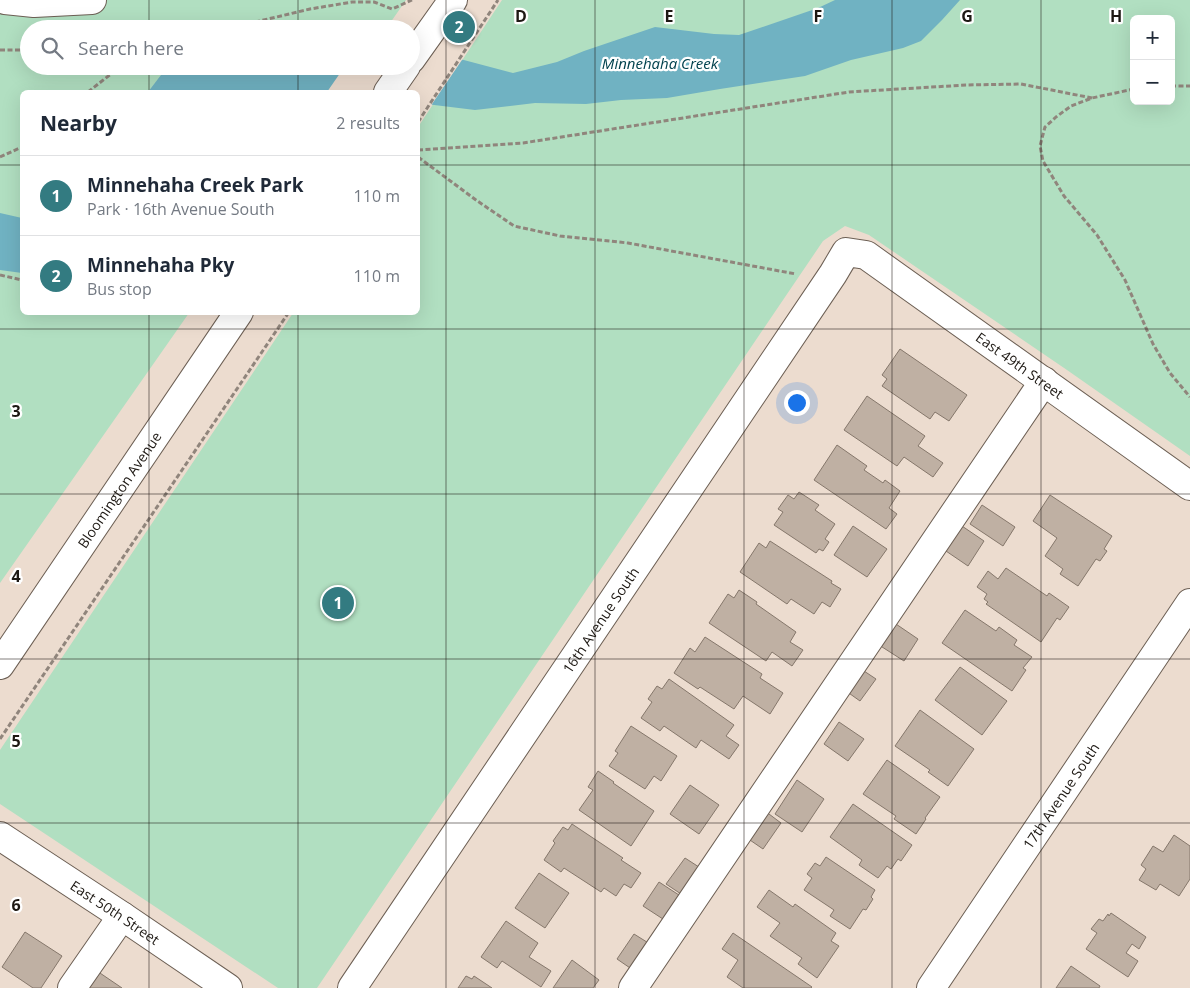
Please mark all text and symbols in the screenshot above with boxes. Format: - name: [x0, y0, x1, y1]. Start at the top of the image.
- text: D: [515, 5, 527, 27]
- text: E: [665, 5, 674, 27]
- text: F: [814, 5, 822, 27]
- text: G: [961, 5, 973, 27]
- text: H: [1110, 5, 1122, 27]
- pin: 2: [443, 8, 475, 46]
- map controls: [1130, 15, 1175, 105]
- button: +: [1130, 15, 1175, 60]
- search box: [20, 20, 420, 75]
- icon: search: [38, 34, 66, 62]
- text: Search here: [78, 35, 184, 61]
- water label: Minnehaha Creek: [602, 53, 719, 73]
- button: −: [1130, 60, 1175, 105]
- text: Nearby: [40, 109, 117, 137]
- text: 2 results: [336, 112, 400, 134]
- text: Minnehaha Creek Park: [87, 172, 304, 198]
- text: 1: [51, 185, 61, 207]
- text: 110 m: [354, 185, 400, 207]
- text: Park · 16th Avenue South: [87, 198, 275, 220]
- text: Minnehaha Pky: [87, 252, 234, 278]
- text: 2: [51, 265, 61, 287]
- text: 110 m: [354, 265, 400, 287]
- text: Bus stop: [87, 278, 152, 300]
- street label: East 49th Street: [973, 327, 1068, 403]
- your location: [784, 390, 810, 416]
- text: 3: [11, 400, 21, 422]
- street label: Bloomington Avenue: [73, 427, 165, 551]
- street label: 16th Avenue South: [558, 563, 643, 676]
- text: 4: [11, 565, 21, 587]
- pin: 1: [322, 584, 354, 622]
- text: 5: [11, 730, 21, 752]
- street label: 17th Avenue South: [1018, 739, 1103, 852]
- street label: East 50th Street: [67, 875, 164, 948]
- text: 6: [11, 894, 21, 916]

